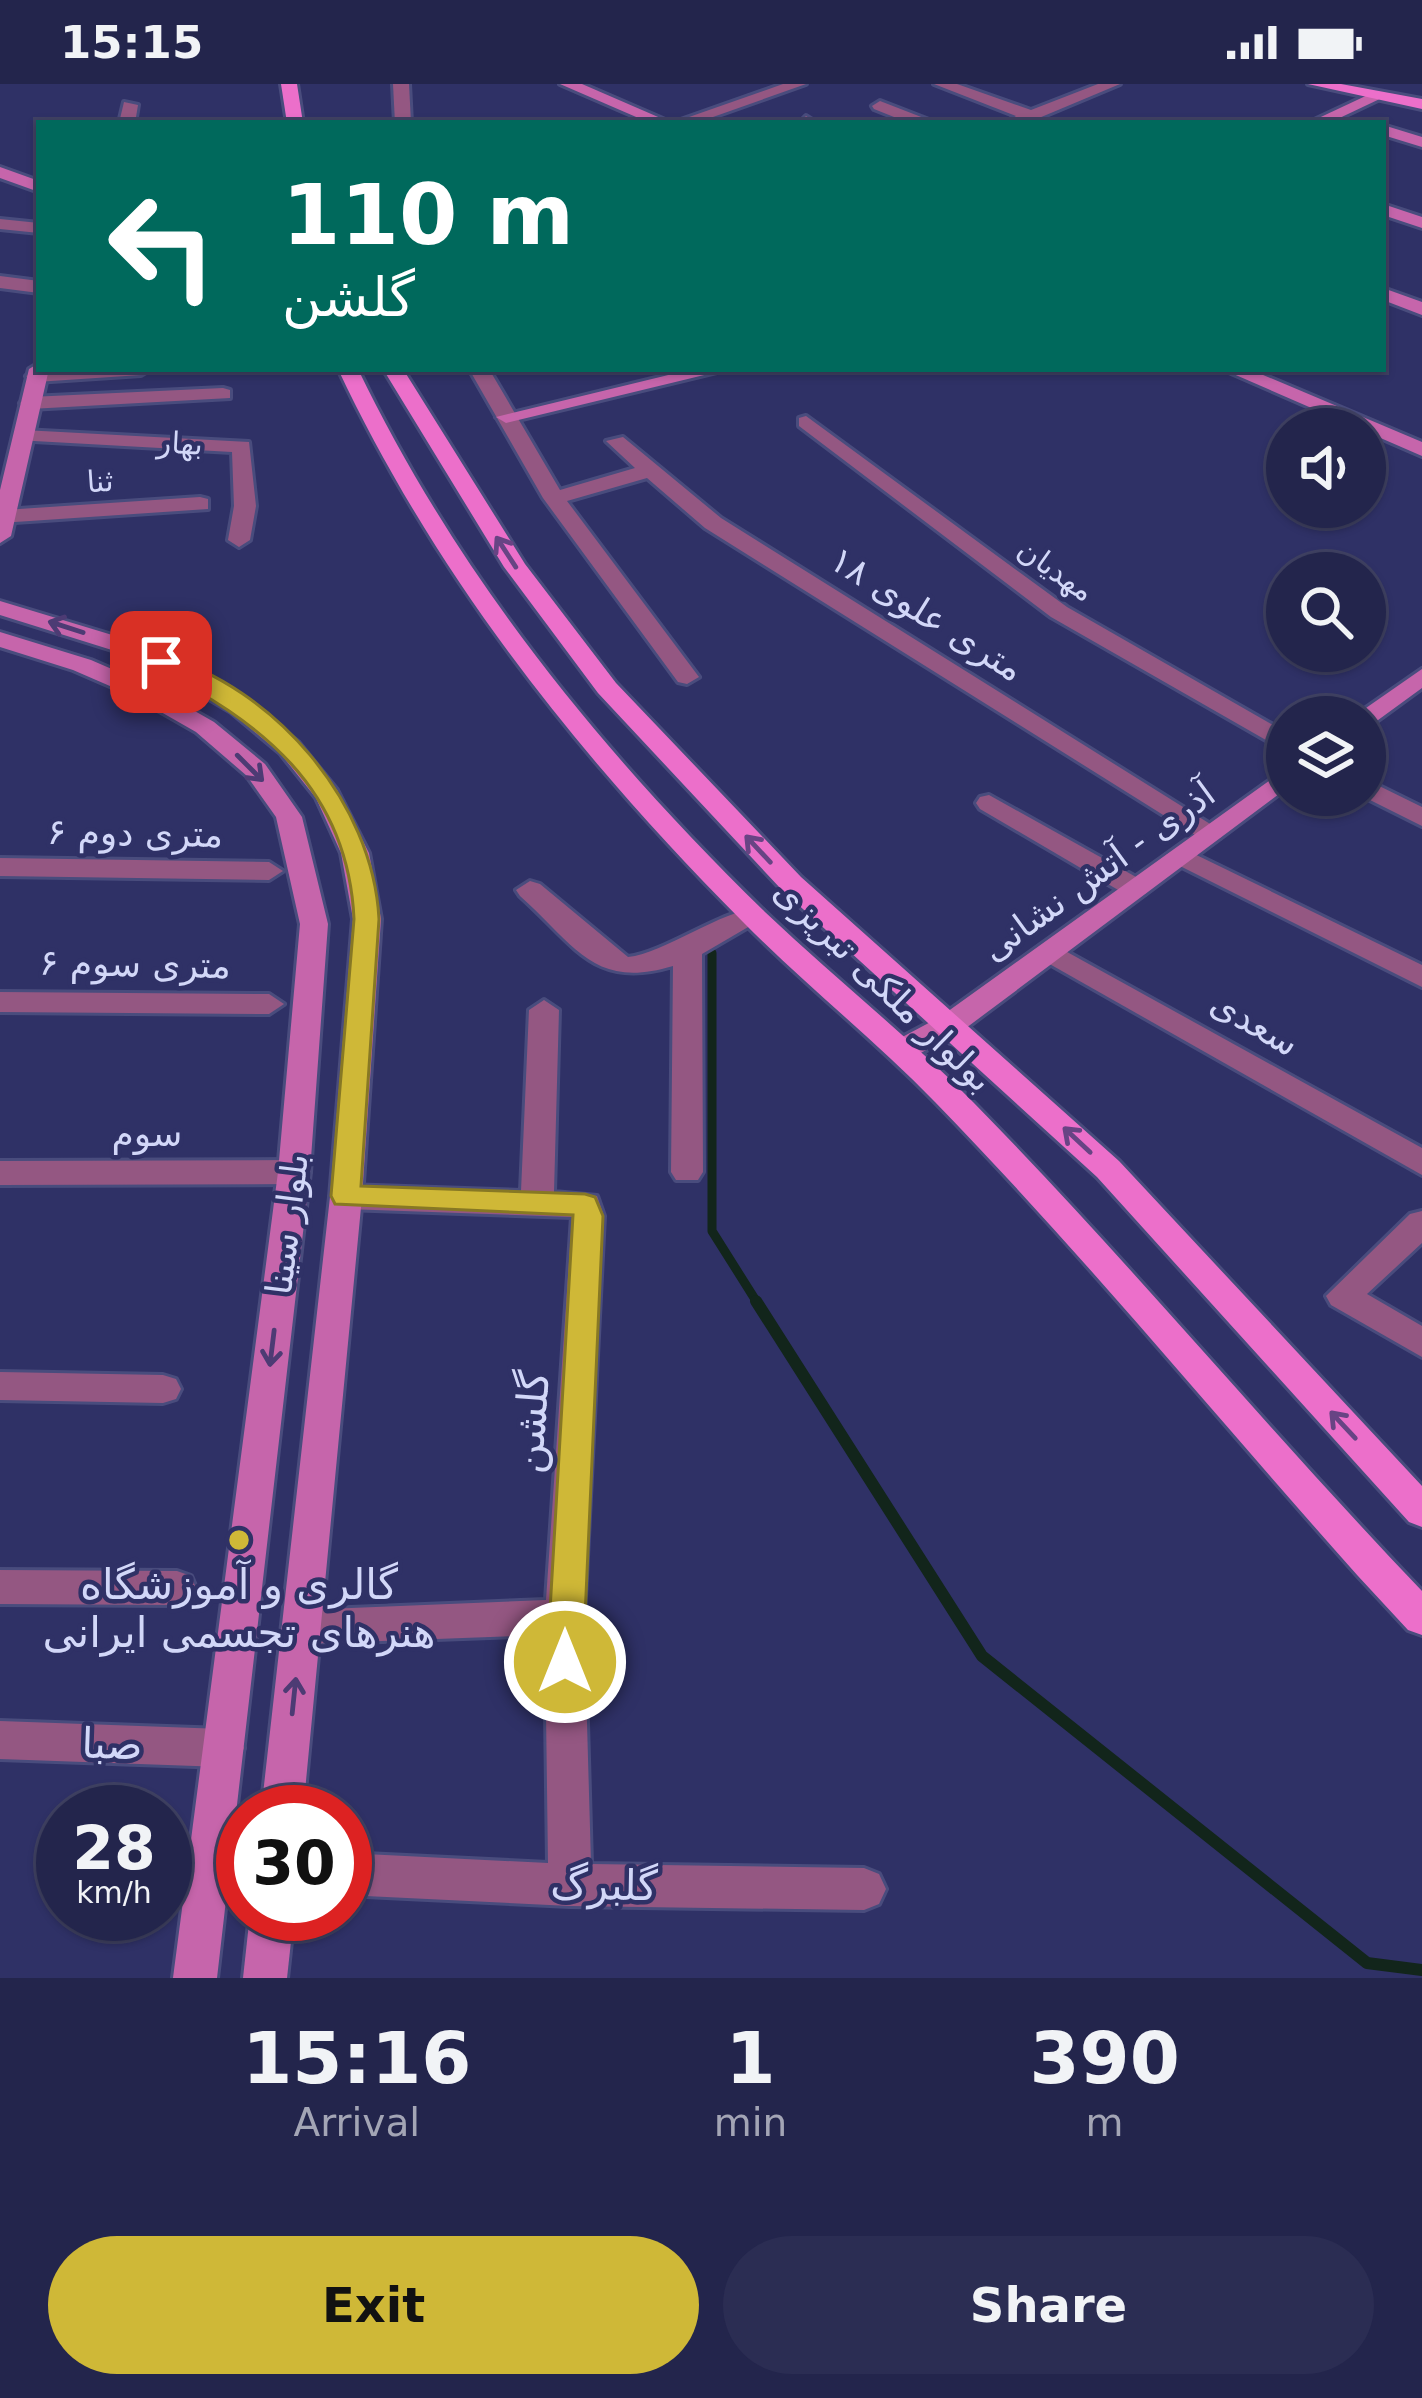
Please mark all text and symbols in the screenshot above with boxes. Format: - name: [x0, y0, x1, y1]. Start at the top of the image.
- text: 15:15: [60, 16, 203, 69]
- text: 110 m: [282, 166, 574, 264]
- icon: left: [84, 168, 240, 324]
- text: گلشن: [282, 266, 415, 329]
- map controls: [1266, 408, 1386, 816]
- button: sound: [1266, 408, 1386, 528]
- street label: بهار: [154, 424, 204, 463]
- street label: ثنا: [86, 463, 114, 499]
- street label: مهدیان: [1011, 531, 1101, 610]
- one-way arrow: [493, 536, 518, 570]
- street label: ۱۸ متری علوی: [822, 538, 1031, 691]
- button: search: [1266, 552, 1386, 672]
- pin: [110, 611, 212, 713]
- one-way arrow: [48, 614, 86, 636]
- icon: arrive: [128, 629, 194, 695]
- button: layers: [1266, 696, 1386, 816]
- one-way arrow: [235, 752, 265, 782]
- street label: آذرى - آتش نشانى: [972, 770, 1225, 970]
- street label: ۶ متری دوم: [47, 811, 223, 856]
- one-way arrow: [745, 834, 773, 864]
- street label: بولوار ملکی تبریزی: [765, 870, 1002, 1101]
- street label: ۶ متری سوم: [39, 942, 231, 987]
- street label: سعدی: [1204, 982, 1306, 1064]
- street label: سوم: [111, 1113, 183, 1155]
- one-way arrow: [1062, 1127, 1092, 1154]
- street label: بلوار سینا: [258, 1151, 317, 1297]
- one-way arrow: [260, 1328, 282, 1367]
- street label: گلشن: [503, 1369, 559, 1475]
- one-way arrow: [1330, 1410, 1357, 1440]
- marker: گالری و آموزشگاه هنرهای تجسمی ایرانی: [226, 1527, 252, 1553]
- place label: گالری و آموزشگاه هنرهای تجسمی ایرانی: [43, 1559, 435, 1657]
- position arrow: [502, 1599, 628, 1725]
- one-way arrow: [284, 1677, 306, 1716]
- street label: صبا: [81, 1718, 143, 1770]
- speed limit sign: 30: [216, 1785, 372, 1941]
- text: 28: [72, 1813, 156, 1883]
- street label: گلبرگ: [550, 1860, 658, 1910]
- text: km/h: [76, 1875, 152, 1910]
- text: 15:16: [242, 2016, 471, 2100]
- text: 1: [725, 2016, 775, 2100]
- text: 390: [1029, 2016, 1180, 2100]
- text: Arrival: [293, 2100, 420, 2145]
- text: min: [714, 2100, 787, 2145]
- text: m: [1086, 2100, 1124, 2145]
- button: Exit: [48, 2236, 699, 2374]
- button: Share: [723, 2236, 1374, 2374]

